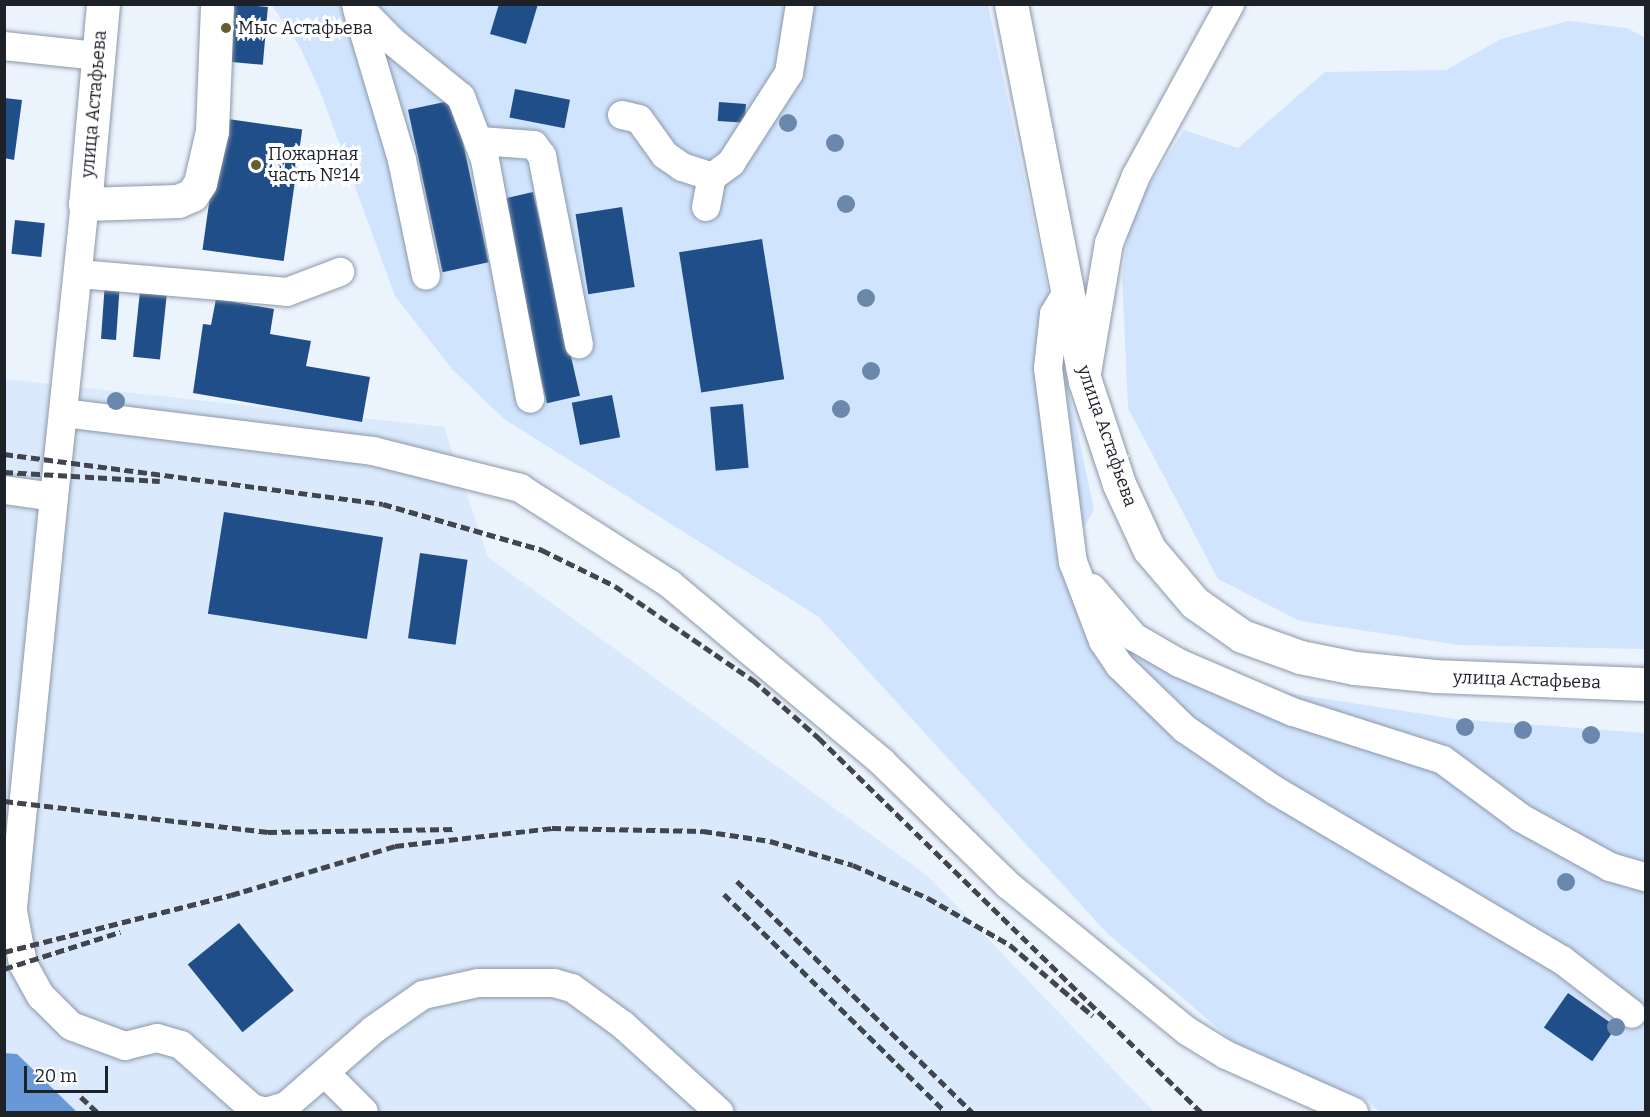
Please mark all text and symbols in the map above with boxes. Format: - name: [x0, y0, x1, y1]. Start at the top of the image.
- place label: Мыс Астафьева: [238, 17, 373, 39]
- marker: Мыс Астафьева: [219, 21, 233, 35]
- street label: улица Астафьева: [77, 29, 111, 179]
- place label: Пожарная часть №14: [268, 144, 360, 186]
- marker: Пожарная часть №14: [249, 158, 263, 172]
- street label: улица Астафьева: [1073, 362, 1141, 510]
- street label: улица Астафьева: [1453, 667, 1601, 693]
- scale bar: [27, 1054, 111, 1092]
- text: 20 m: [35, 1065, 77, 1087]

